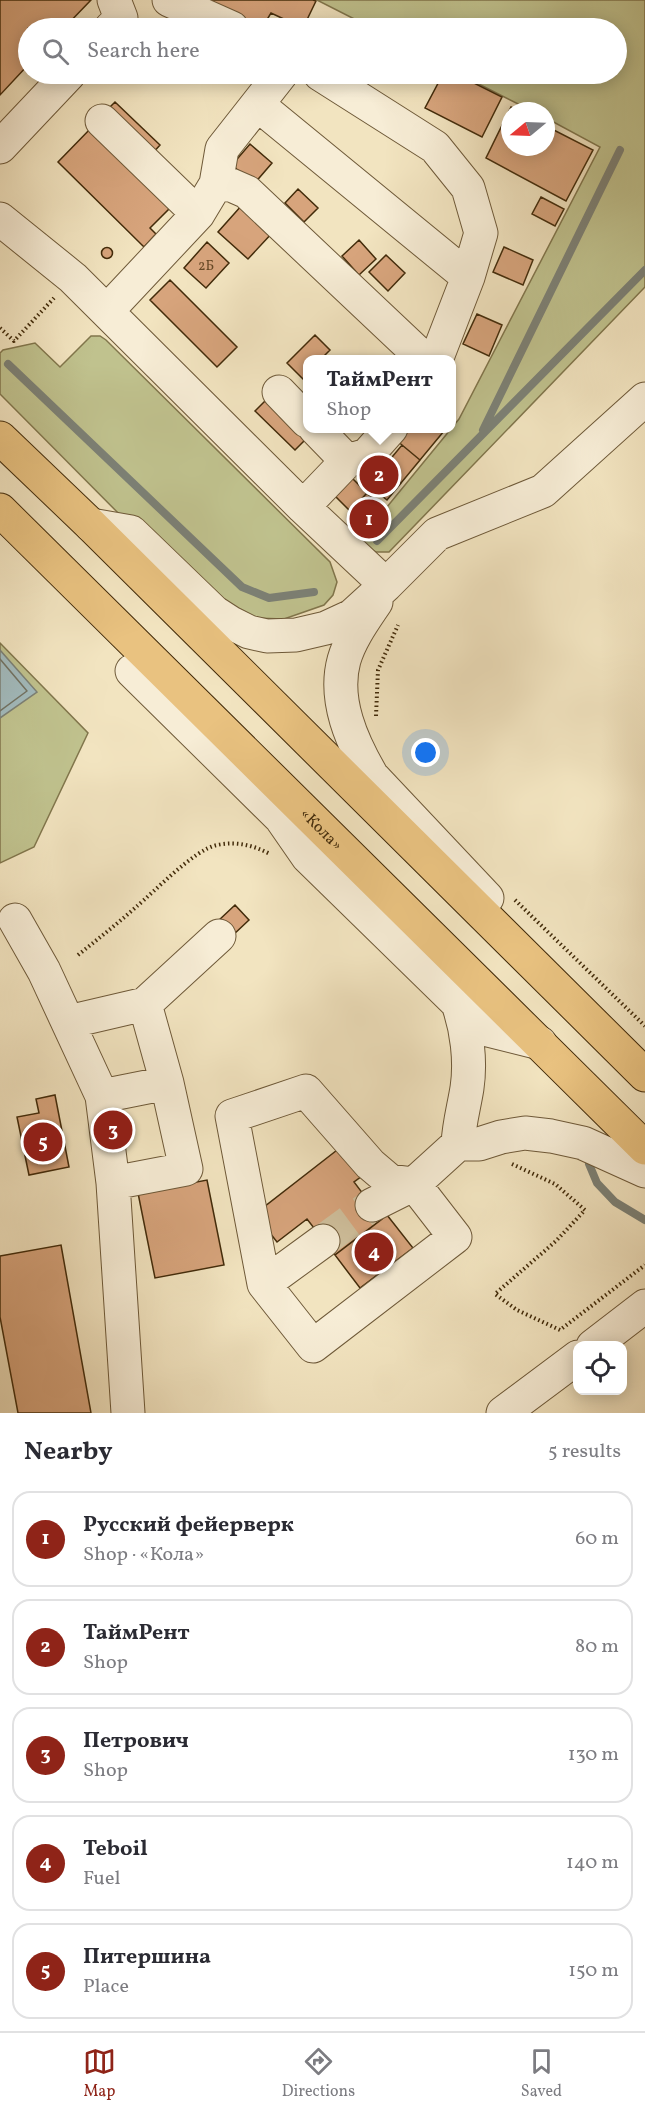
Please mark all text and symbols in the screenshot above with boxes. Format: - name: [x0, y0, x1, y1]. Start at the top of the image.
- search box: [18, 18, 627, 84]
- icon: search: [39, 35, 72, 68]
- text: Search here: [87, 36, 200, 67]
- north arrow: [501, 102, 555, 156]
- house number: 2Б: [198, 257, 214, 276]
- popup: [303, 355, 456, 433]
- text: ТаймРент: [326, 365, 433, 396]
- text: Shop: [326, 396, 371, 424]
- pin: 2: [360, 452, 398, 498]
- pin: 1: [350, 496, 388, 542]
- your location: [411, 738, 440, 767]
- street label: «Кола»: [294, 804, 347, 856]
- pin: 3: [94, 1108, 132, 1152]
- pin: 5: [24, 1120, 63, 1164]
- pin: 4: [354, 1230, 394, 1274]
- map controls: [573, 1341, 627, 1395]
- button: locate: [573, 1341, 627, 1395]
- text: Nearby: [24, 1434, 113, 1470]
- text: 5 results: [548, 1438, 621, 1466]
- text: Русский фейерверк: [83, 1510, 294, 1541]
- text: 1: [41, 1525, 50, 1553]
- text: 60 m: [575, 1525, 619, 1553]
- text: Shop · «Кола»: [83, 1541, 204, 1569]
- text: ТаймРент: [83, 1618, 190, 1649]
- text: 2: [40, 1633, 51, 1661]
- text: 80 m: [575, 1633, 619, 1661]
- text: Shop: [83, 1649, 128, 1677]
- text: Петрович: [83, 1726, 189, 1757]
- text: 3: [40, 1741, 51, 1769]
- text: 130 m: [568, 1741, 619, 1769]
- text: Shop: [83, 1757, 128, 1785]
- text: Teboil: [83, 1834, 148, 1865]
- text: 4: [39, 1849, 52, 1877]
- text: 140 m: [566, 1849, 619, 1877]
- text: Fuel: [83, 1865, 120, 1893]
- text: Питершина: [83, 1942, 211, 1973]
- text: 5: [41, 1957, 50, 1985]
- text: 150 m: [568, 1957, 619, 1985]
- text: Place: [83, 1973, 129, 2001]
- tab: Map: [83, 2045, 116, 2103]
- tab: Directions: [282, 2045, 355, 2103]
- tab: Saved: [521, 2045, 562, 2103]

